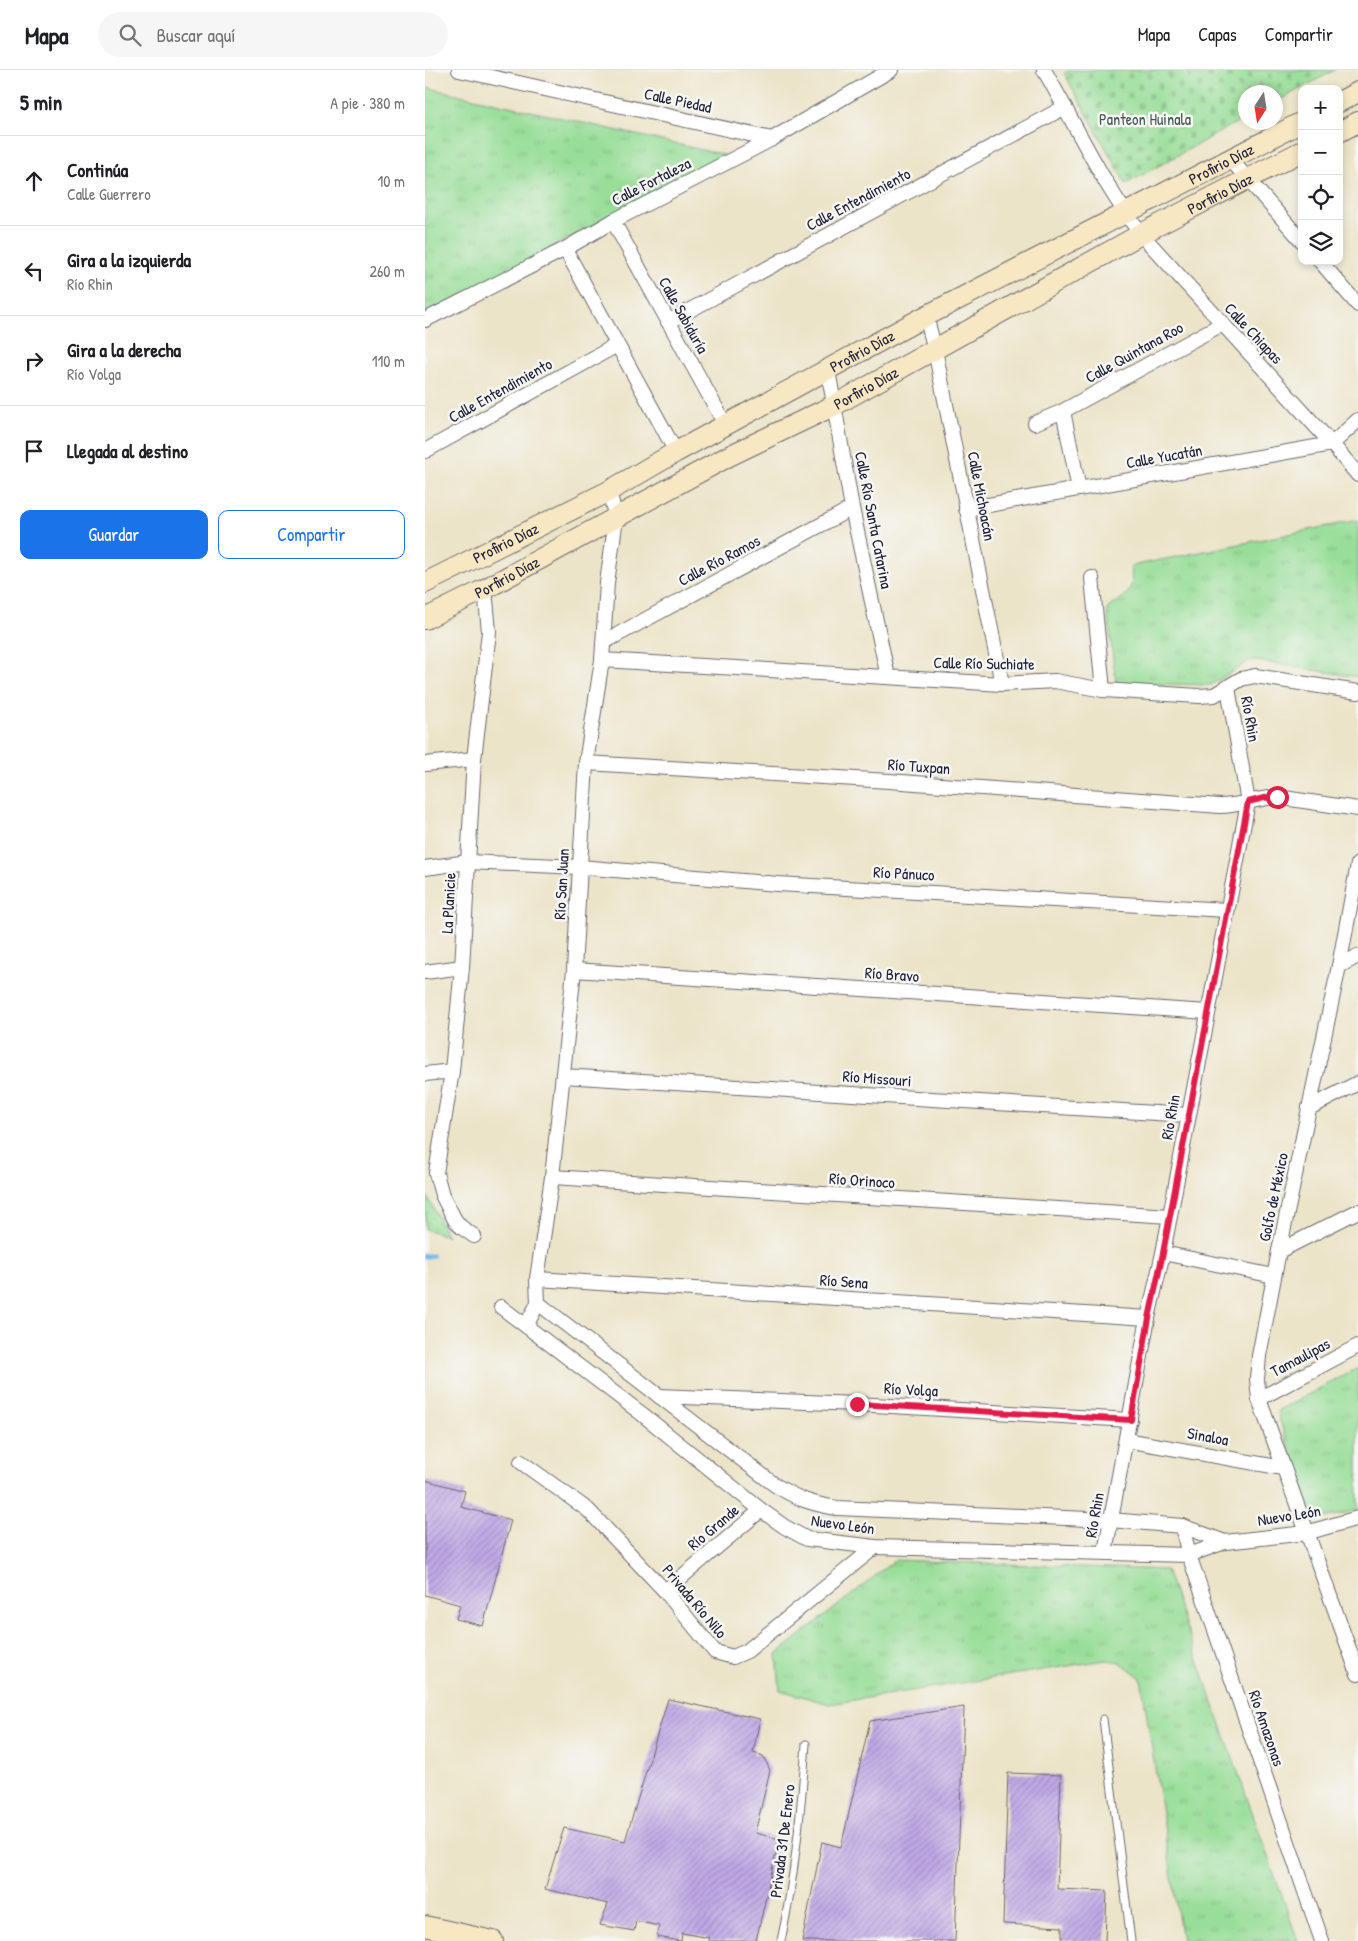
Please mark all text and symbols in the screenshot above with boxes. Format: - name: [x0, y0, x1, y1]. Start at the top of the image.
- search box: [98, 12, 448, 57]
- text: Mapa: [25, 19, 68, 51]
- icon: search: [116, 21, 144, 49]
- text: Buscar aquí: [156, 22, 236, 48]
- text: Mapa: [1138, 22, 1170, 47]
- text: Capas: [1198, 22, 1237, 47]
- text: Compartir: [1265, 22, 1333, 47]
- street label: Calle Piedad: [642, 82, 714, 118]
- north arrow: [1238, 85, 1283, 130]
- map controls: [1298, 85, 1343, 265]
- button: +: [1298, 85, 1343, 130]
- text: 5 min: [20, 88, 62, 117]
- text: A pie · 380 m: [330, 92, 405, 114]
- park label: Panteon Huinala: [1099, 108, 1191, 130]
- button: −: [1298, 130, 1343, 175]
- street label: Profirio Díaz: [1185, 138, 1258, 190]
- street label: Calle Fortaleza: [608, 152, 694, 210]
- text: Continúa: [67, 157, 128, 183]
- street label: Calle Entendimiento: [802, 162, 915, 236]
- icon: ahead: [20, 167, 48, 195]
- street label: Porfirio Díaz: [1183, 167, 1257, 219]
- text: 10 m: [377, 170, 405, 192]
- button: locate: [1298, 175, 1343, 220]
- text: Calle Guerrero: [67, 183, 151, 205]
- button: layers: [1298, 220, 1343, 265]
- text: Gira a la izquierda: [67, 247, 191, 273]
- icon: left: [20, 257, 48, 285]
- text: 260 m: [369, 260, 405, 282]
- text: Río Rhin: [67, 273, 113, 295]
- street label: Calle Sabiduría: [654, 273, 714, 357]
- street label: Calle Chiapas: [1220, 297, 1288, 369]
- street label: Calle Quintana Roo: [1081, 316, 1187, 388]
- street label: Profirio Díaz: [826, 324, 899, 377]
- text: Gira a la derecha: [67, 337, 181, 363]
- icon: right: [20, 347, 48, 375]
- text: 110 m: [372, 350, 405, 372]
- street label: Calle Entendimiento: [444, 352, 556, 428]
- street label: Porfirio Díaz: [830, 361, 902, 415]
- text: Río Volga: [67, 363, 121, 385]
- icon: arrive: [20, 437, 48, 465]
- text: Llegada al destino: [67, 438, 188, 464]
- street label: Calle Yucatán: [1124, 438, 1204, 474]
- street label: Calle Río Santa Catarina: [850, 450, 898, 590]
- street label: Calle Michoacán: [963, 450, 1001, 542]
- button: Guardar: [20, 510, 208, 559]
- button: Compartir: [218, 510, 405, 559]
- street label: Profirio Díaz: [469, 517, 542, 568]
- street label: Calle Río Ramos: [674, 529, 764, 591]
- street label: Porfirio Díaz: [471, 550, 543, 604]
- street label: Calle Río Suchiate: [933, 651, 1035, 675]
- street label: Río Rhin: [1236, 695, 1266, 743]
- street label: Río Tuxpan: [887, 753, 951, 779]
- route start: [1266, 786, 1289, 809]
- street label: Río San Juan: [548, 848, 574, 920]
- street label: Río Pánuco: [873, 860, 936, 886]
- street label: La Planicie: [435, 871, 461, 934]
- street label: Río Bravo: [864, 961, 920, 987]
- street label: Río Missouri: [842, 1065, 912, 1091]
- street label: Río Rhin: [1155, 1093, 1185, 1141]
- street label: Golfo de México: [1253, 1150, 1293, 1243]
- street label: Río Orinoco: [828, 1167, 896, 1193]
- street label: Río Sena: [819, 1268, 869, 1294]
- street label: Tamaulipas: [1266, 1332, 1334, 1382]
- street label: Río Volga: [883, 1377, 939, 1401]
- route end: [846, 1393, 869, 1416]
- street label: Sinaloa: [1186, 1422, 1230, 1450]
- street label: Río Rhin: [1079, 1491, 1109, 1539]
- street label: Río Grande: [683, 1499, 744, 1555]
- street label: Nuevo León: [1256, 1499, 1322, 1531]
- street label: Nuevo León: [810, 1509, 876, 1539]
- street label: Privada Río Nilo: [658, 1559, 733, 1643]
- street label: Río Amazonas: [1244, 1687, 1290, 1769]
- street label: Privada 31 De Enero: [764, 1783, 800, 1899]

